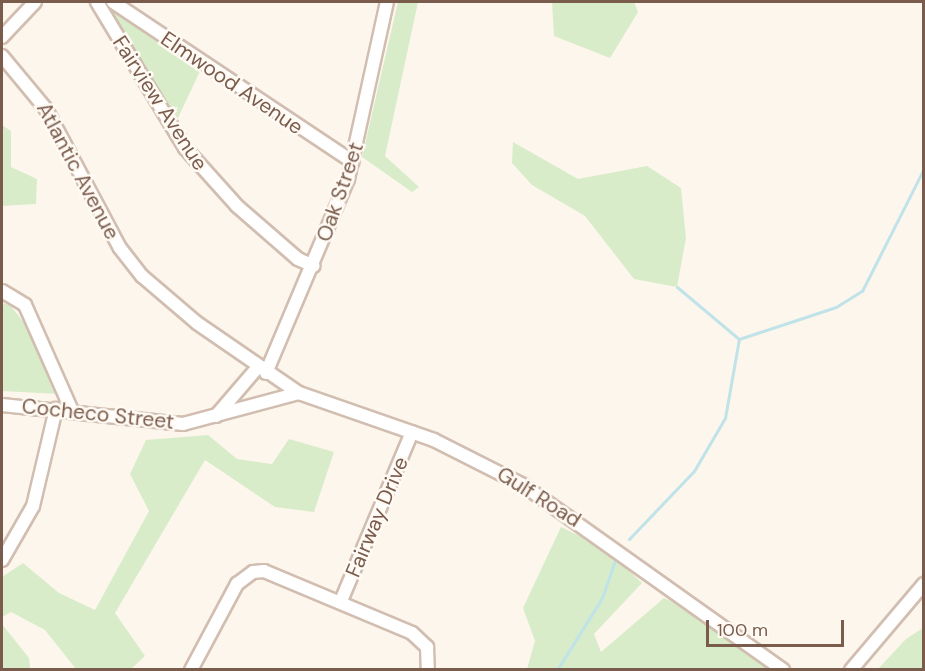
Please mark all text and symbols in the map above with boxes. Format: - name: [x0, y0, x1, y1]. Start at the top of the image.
- street label: Elmwood Avenue: [156, 26, 308, 140]
- street label: Fairview Avenue: [107, 31, 213, 175]
- street label: Atlantic Avenue: [31, 98, 125, 244]
- street label: Oak Street: [311, 139, 369, 245]
- street label: Cocheco Street: [21, 393, 175, 435]
- street label: Fairway Drive: [340, 453, 414, 581]
- street label: Gulf Road: [492, 461, 586, 533]
- scale bar: [709, 608, 847, 646]
- text: 100 m: [717, 618, 768, 642]

